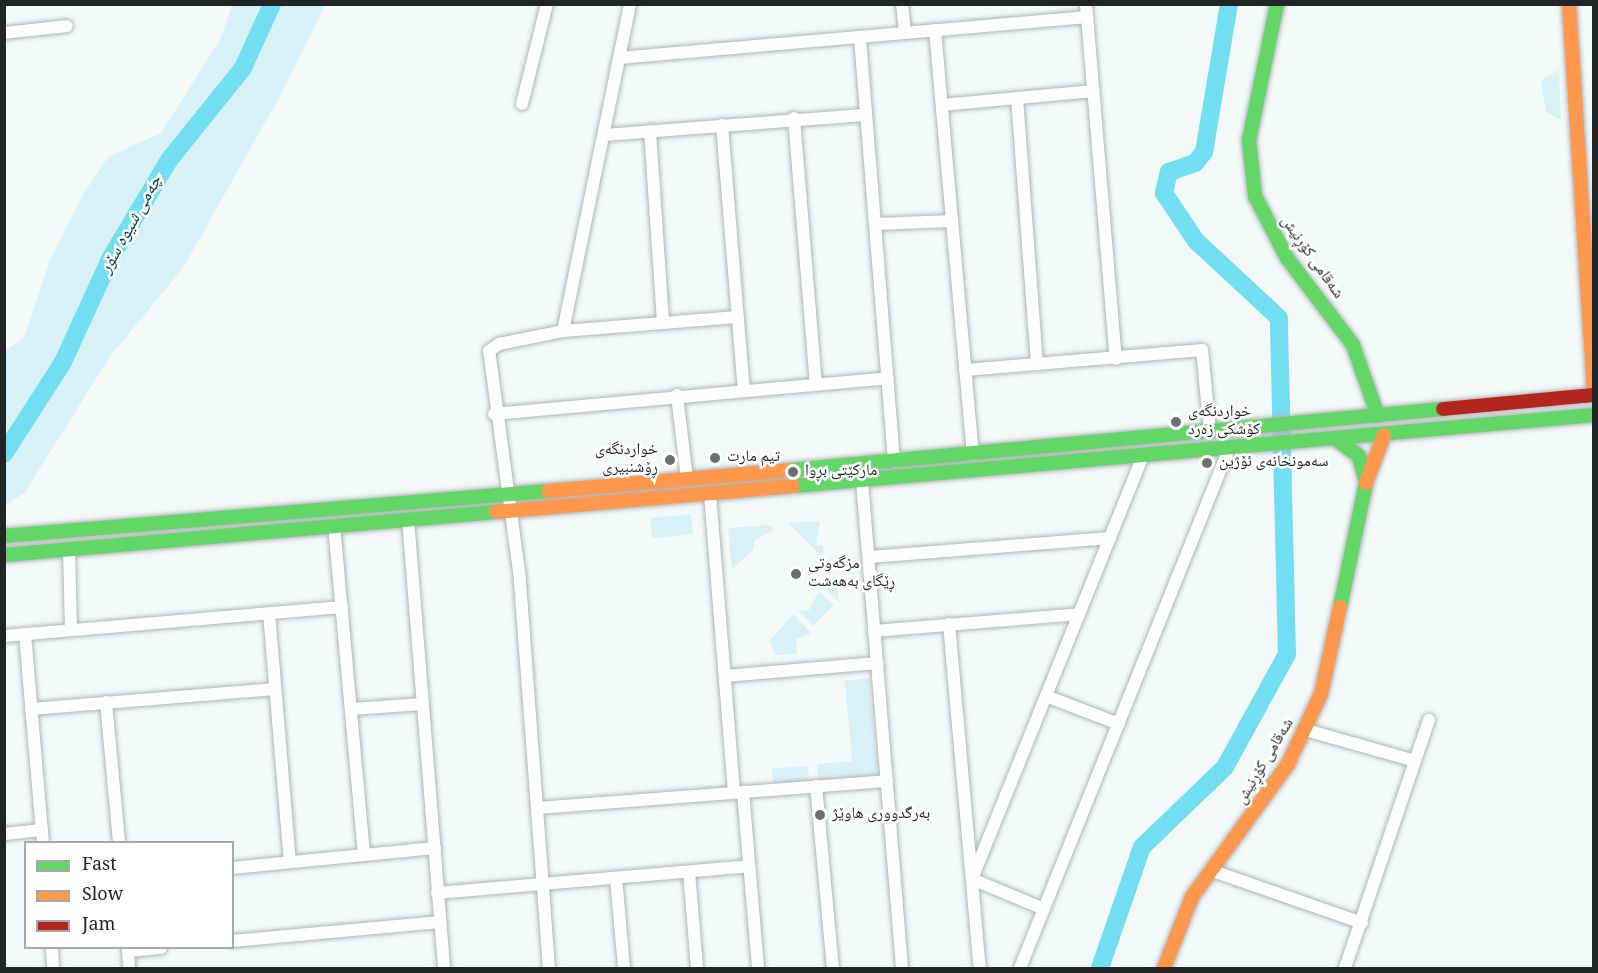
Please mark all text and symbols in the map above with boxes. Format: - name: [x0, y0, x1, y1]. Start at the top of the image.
- water label: چەمی شیوە سۆر: [96, 172, 168, 278]
- street label: شەقامی کۆڕنیش: [1275, 213, 1347, 303]
- place label: خواردنگەی کۆشکی زەرد: [1188, 403, 1260, 441]
- marker: خواردنگەی کۆشکی زەرد: [1169, 415, 1183, 429]
- place label: خواردنگەی ڕۆشنبیری: [595, 441, 658, 479]
- place label: تیم مارت: [727, 448, 780, 468]
- marker: تیم مارت: [708, 451, 722, 465]
- marker: خواردنگەی ڕۆشنبیری: [663, 453, 677, 467]
- place label: سەمونخانەی ئۆژین: [1219, 453, 1329, 473]
- marker: سەمونخانەی ئۆژین: [1200, 456, 1214, 470]
- place label: مارکێتی بڕوا: [805, 462, 877, 482]
- marker: مارکێتی بڕوا: [786, 465, 800, 479]
- place label: مزگەوتی ڕێگای بەھەشت: [808, 555, 895, 593]
- marker: مزگەوتی ڕێگای بەھەشت: [789, 567, 803, 581]
- street label: شەقامی کۆڕنیش: [1233, 715, 1299, 809]
- place label: بەرگدووری هاوێژ: [832, 805, 930, 825]
- marker: بەرگدووری هاوێژ: [813, 808, 827, 822]
- legend: [24, 841, 234, 949]
- text: Fast: [82, 851, 117, 881]
- text: Slow: [82, 881, 123, 911]
- text: Jam: [82, 911, 116, 941]

